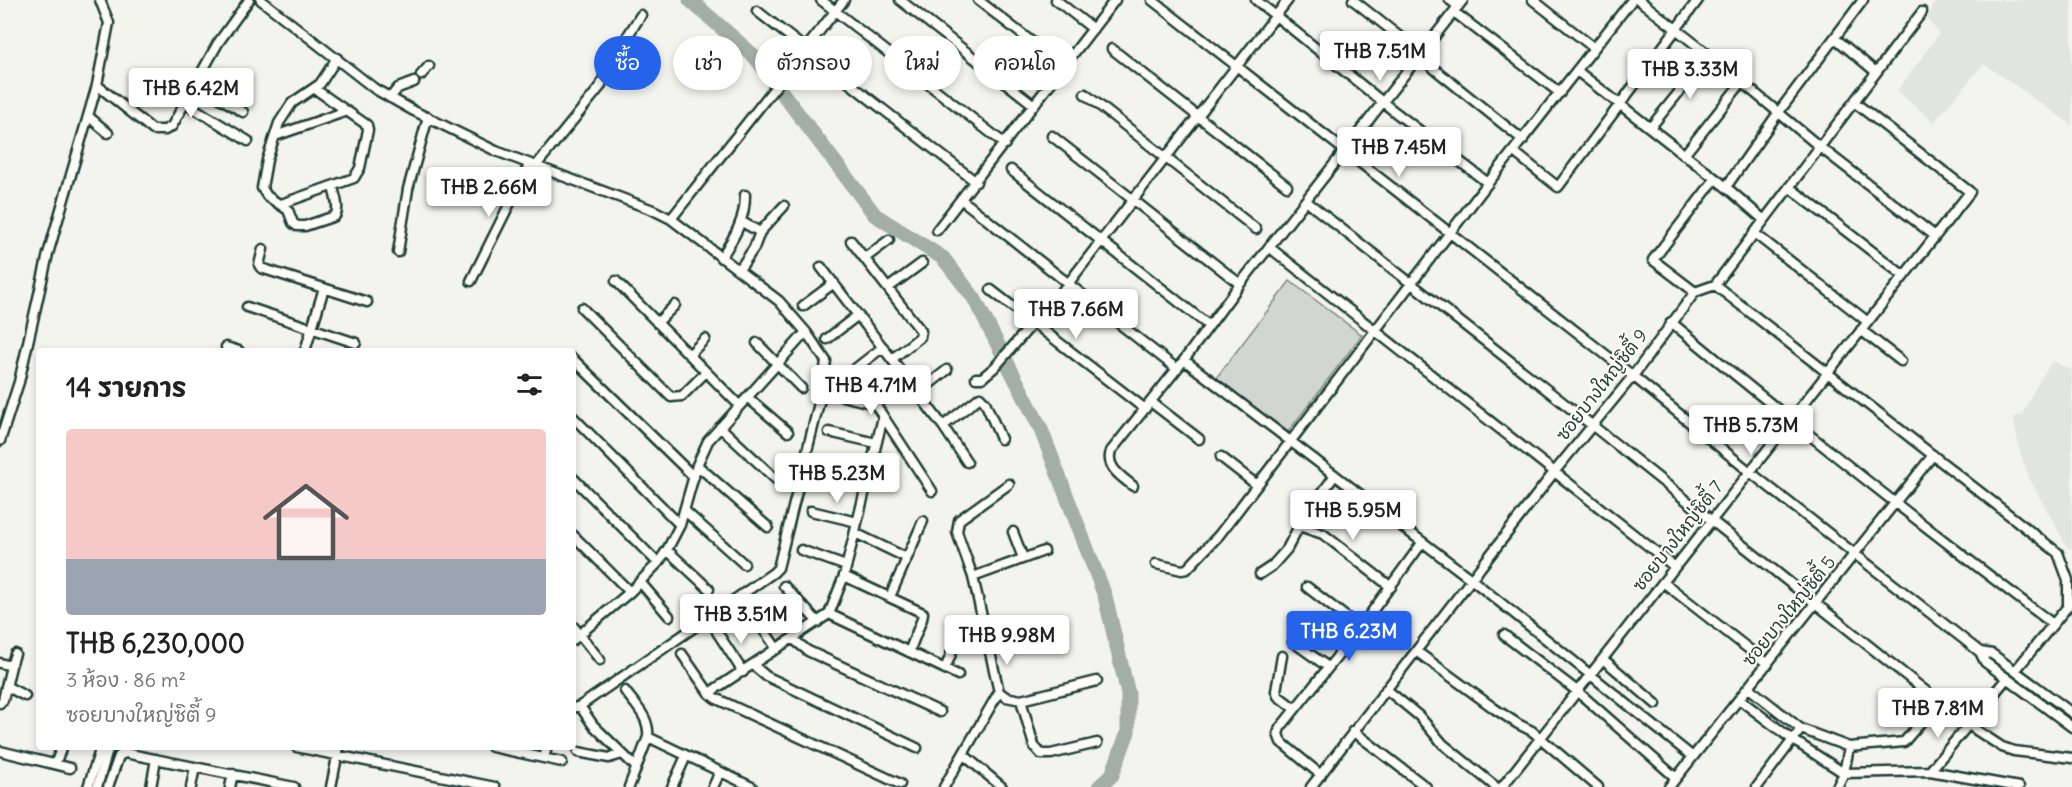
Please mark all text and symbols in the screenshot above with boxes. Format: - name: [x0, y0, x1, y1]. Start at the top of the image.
- pin: THB 7.51M: [1311, 31, 1449, 82]
- chip: ซื้อ: [594, 36, 661, 90]
- chip: เช่า: [673, 36, 743, 90]
- chip: ตัวกรอง: [755, 36, 872, 90]
- chip: ใหม่: [884, 36, 961, 90]
- chip: คอนโด: [973, 36, 1077, 90]
- text: THB 7.51M: [1334, 38, 1426, 63]
- pin: THB 3.33M: [1621, 49, 1759, 100]
- text: THB 3.33M: [1641, 56, 1739, 81]
- pin: THB 6.42M: [122, 68, 260, 119]
- text: THB 6.42M: [143, 75, 239, 100]
- pin: THB 7.45M: [1330, 127, 1468, 178]
- text: THB 7.45M: [1351, 134, 1447, 159]
- pin: THB 2.66M: [420, 167, 558, 218]
- text: THB 2.66M: [440, 174, 538, 199]
- pin: THB 7.66M: [1007, 289, 1145, 340]
- text: THB 7.66M: [1028, 296, 1124, 321]
- street label: ซอยบางใหญ่ซิตี้ 9: [1547, 321, 1652, 445]
- pin: THB 4.71M: [802, 365, 940, 416]
- icon: filters: [513, 368, 546, 401]
- text: 14 รายการ: [66, 371, 186, 404]
- text: THB 4.71M: [825, 372, 917, 397]
- pin: THB 5.73M: [1682, 405, 1820, 456]
- text: THB 5.73M: [1703, 412, 1799, 437]
- pin: THB 5.23M: [768, 453, 906, 504]
- text: THB 5.23M: [789, 460, 885, 485]
- icon: home: [252, 468, 360, 576]
- street label: ซอยบางใหญ่ซิตี้ 7: [1623, 473, 1728, 596]
- pin: THB 5.95M: [1284, 490, 1422, 541]
- text: THB 5.95M: [1304, 497, 1402, 522]
- street label: ซอยบางใหญ่ซิตี้ 5: [1733, 548, 1840, 671]
- pin: THB 3.51M: [672, 594, 810, 645]
- text: THB 3.51M: [694, 601, 788, 626]
- pin: THB 6.23M: [1280, 611, 1418, 662]
- pin: THB 9.98M: [938, 615, 1076, 666]
- text: THB 6.23M: [1301, 618, 1397, 643]
- text: THB 9.98M: [958, 622, 1056, 647]
- text: THB 6,230,000: [66, 627, 245, 660]
- text: 3 ห้อง · 86 m²: [66, 667, 186, 692]
- pin: THB 7.81M: [1869, 688, 2007, 739]
- text: THB 7.81M: [1892, 695, 1984, 720]
- text: ซอยบางใหญ่ซิตี้ 9: [66, 702, 217, 727]

